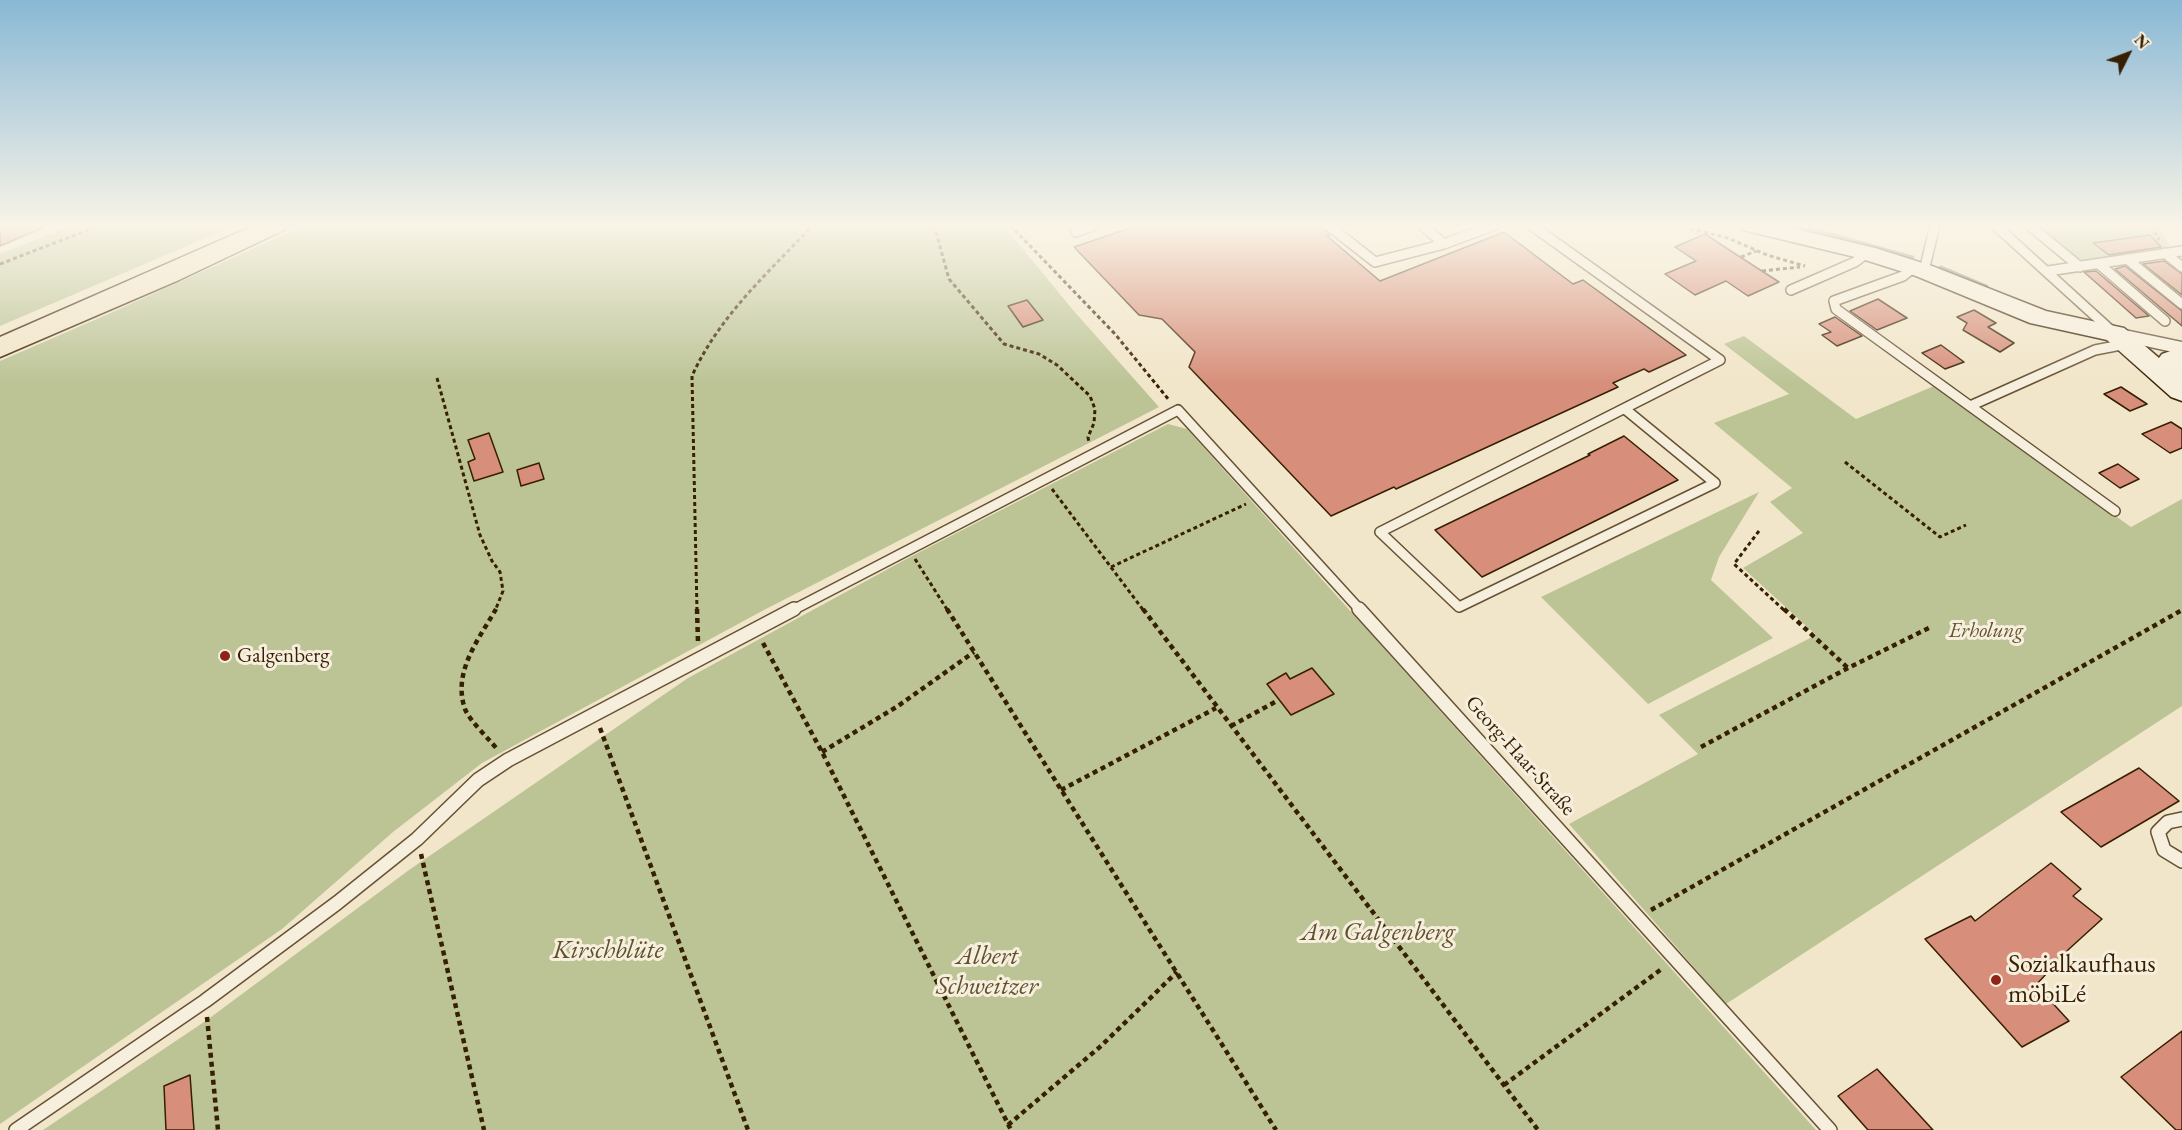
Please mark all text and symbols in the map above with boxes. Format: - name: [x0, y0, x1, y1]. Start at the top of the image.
- north arrow: [2098, 24, 2158, 84]
- text: N: [2130, 30, 2154, 53]
- park label: Erholung: [1949, 618, 2023, 644]
- place label: Galgenberg: [237, 643, 329, 669]
- marker: Galgenberg: [218, 649, 232, 663]
- street label: Georg-Haar-Straße: [1460, 691, 1580, 821]
- park label: Am Galgenberg: [1301, 917, 1455, 949]
- park label: Kirschblüte: [553, 935, 663, 967]
- park label: Albert Schweitzer: [936, 941, 1038, 1002]
- place label: Sozialkaufhaus möbiLé: [2008, 949, 2156, 1011]
- marker: Sozialkaufhaus möbiLé: [1989, 973, 2003, 987]

